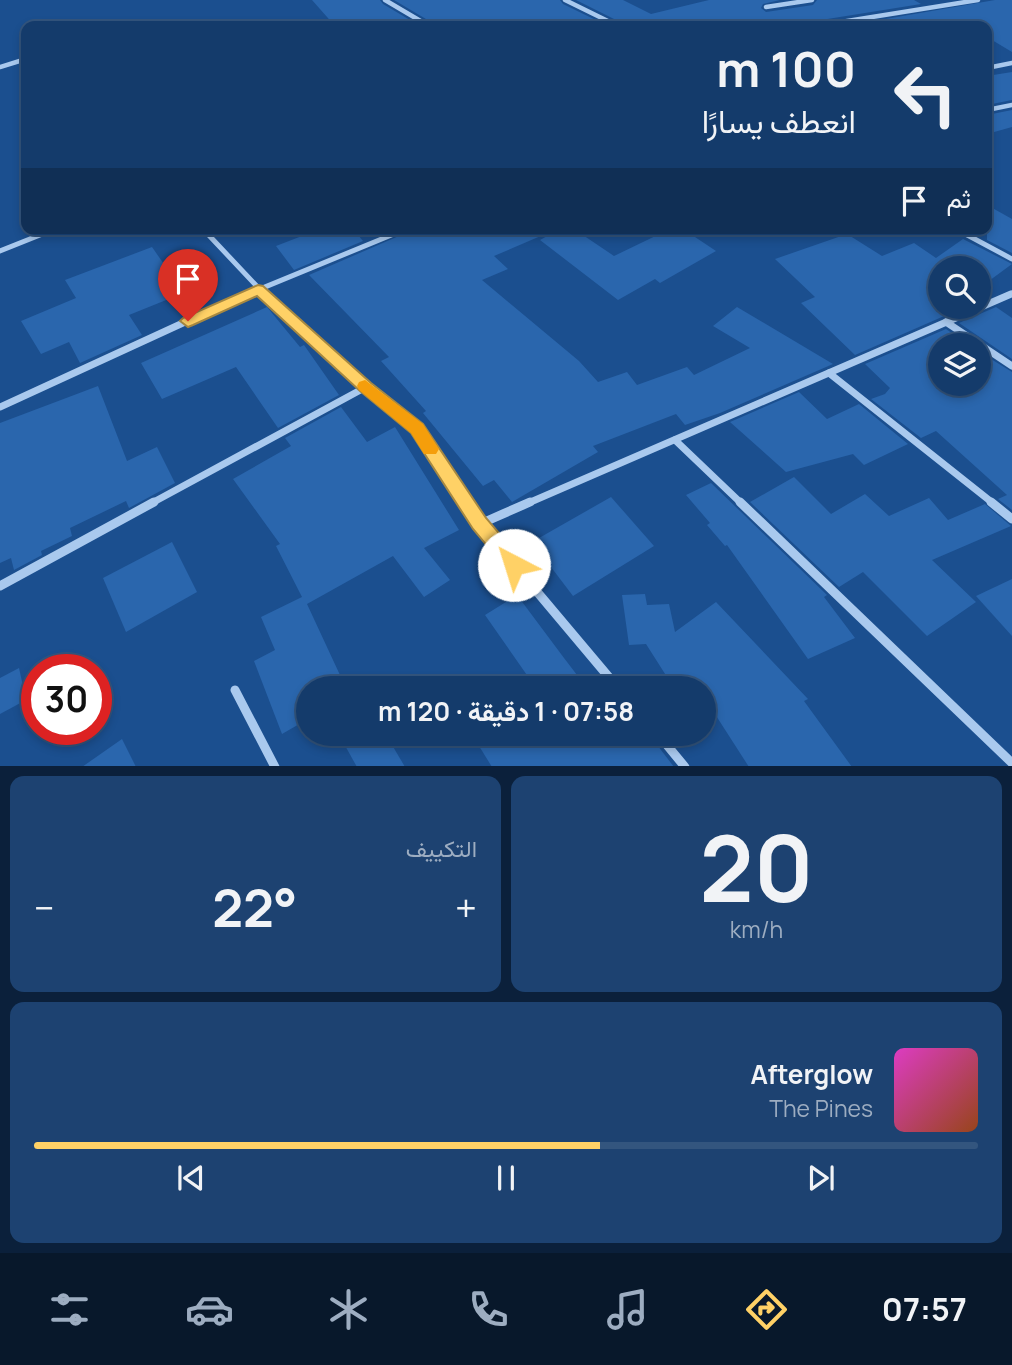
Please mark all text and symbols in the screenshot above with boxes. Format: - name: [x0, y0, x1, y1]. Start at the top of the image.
- text: 100 m: [716, 35, 856, 102]
- icon: left: [880, 49, 971, 140]
- text: انعطف يسارًا: [702, 99, 856, 143]
- text: ثم: [947, 180, 971, 216]
- icon: arrive: [895, 182, 933, 220]
- pin: [158, 249, 218, 321]
- map controls: [928, 256, 991, 396]
- button: search: [928, 256, 991, 319]
- icon: arrive: [169, 260, 207, 298]
- button: layers: [928, 333, 991, 396]
- position arrow: [477, 528, 551, 602]
- speed limit sign: 30: [21, 654, 112, 745]
- text: 07:58 · 1 دقيقة · 120 m: [378, 693, 634, 729]
- text: 20: [699, 805, 814, 929]
- text: التكييف: [406, 832, 477, 864]
- text: 22°: [212, 872, 297, 943]
- text: −: [34, 881, 55, 933]
- text: +: [455, 881, 477, 933]
- text: km/h: [730, 913, 783, 945]
- text: Afterglow: [751, 1056, 873, 1092]
- text: The Pines: [769, 1092, 873, 1124]
- icon: previous: [172, 1159, 210, 1197]
- icon: pause: [487, 1159, 525, 1197]
- icon: next: [802, 1159, 840, 1197]
- icon: filters: [45, 1285, 94, 1334]
- icon: car: [185, 1285, 234, 1334]
- icon: climate: [324, 1285, 373, 1334]
- icon: phone: [464, 1285, 513, 1334]
- icon: music: [603, 1285, 652, 1334]
- icon: directions: [742, 1285, 791, 1334]
- text: 07:57: [882, 1287, 967, 1331]

